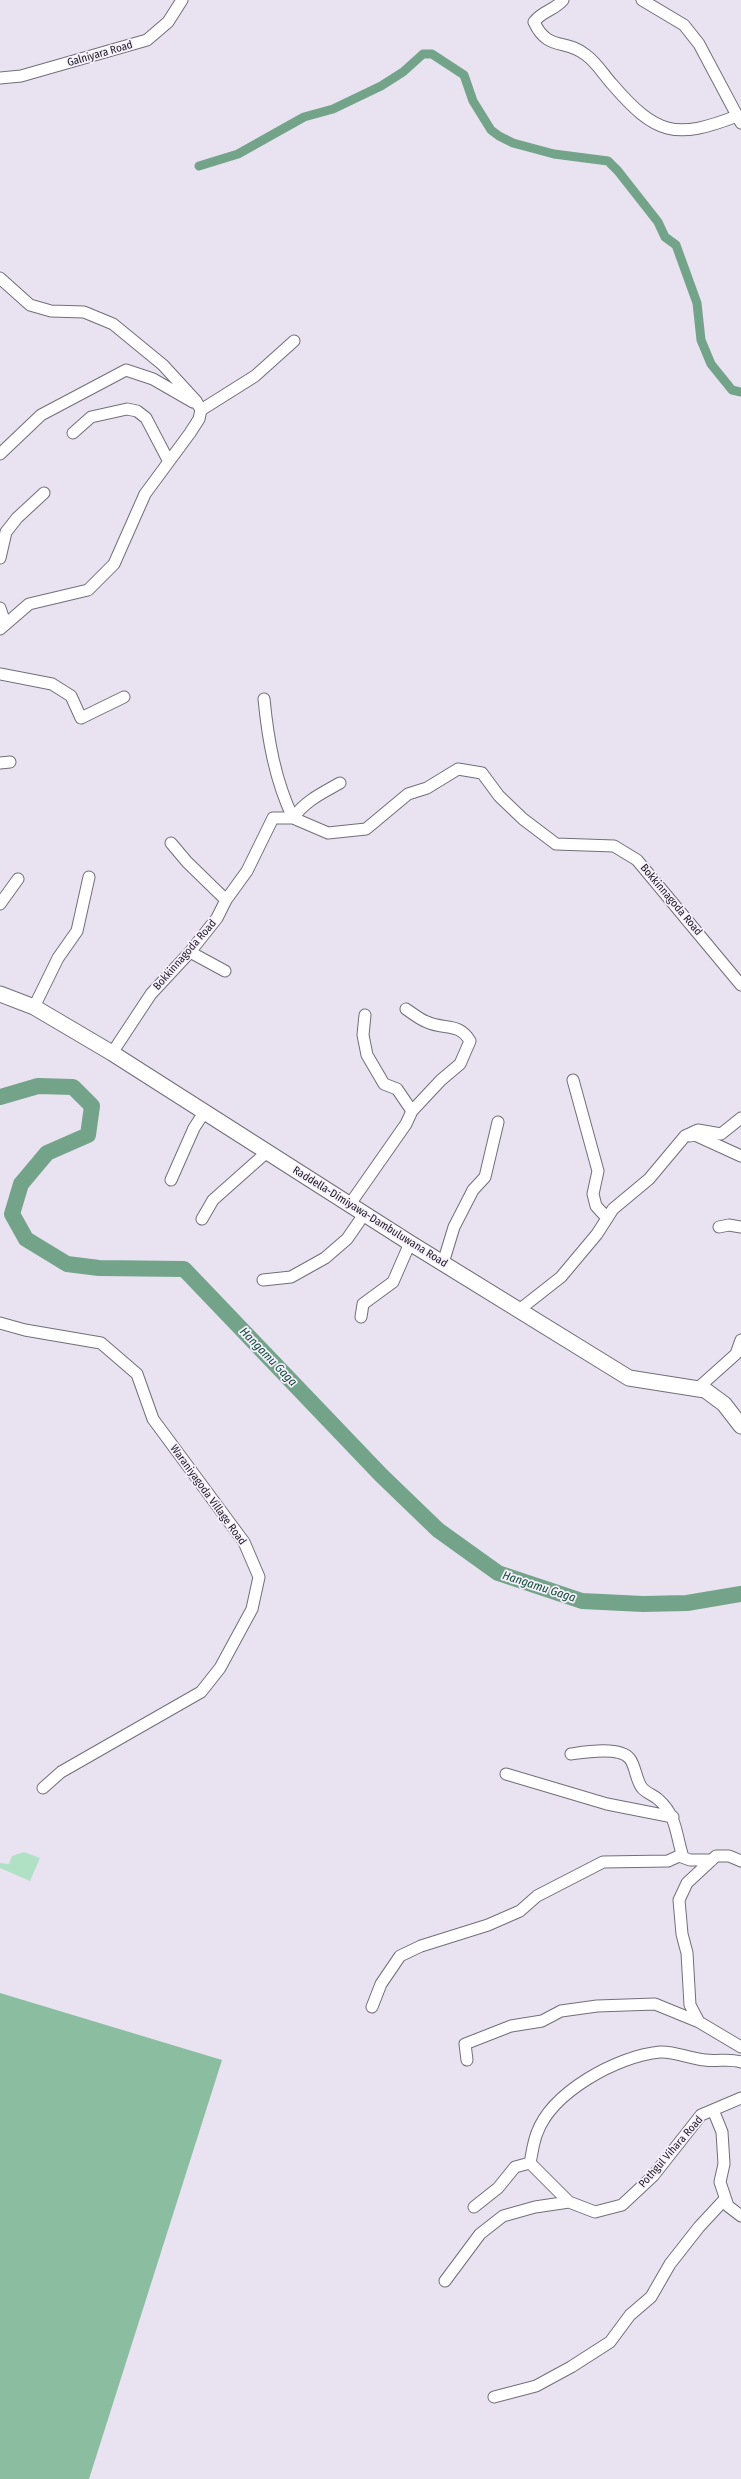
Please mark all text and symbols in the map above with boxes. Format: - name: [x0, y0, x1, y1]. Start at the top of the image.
- street label: Galniyara Road: [66, 38, 134, 70]
- street label: Bokkinnagoda Road: [637, 862, 705, 938]
- street label: Bokkinnagoda Road: [151, 917, 219, 993]
- street label: Raddella-Dimiyawa-Dambuluwana Road: [290, 1164, 450, 1270]
- water label: Hangamu Gaga: [236, 1325, 300, 1389]
- street label: Waraniyagoda Village Road: [167, 1442, 249, 1548]
- water label: Hangamu Gaga: [501, 1568, 577, 1606]
- street label: Pothgul Vihara Road: [636, 2113, 706, 2191]

